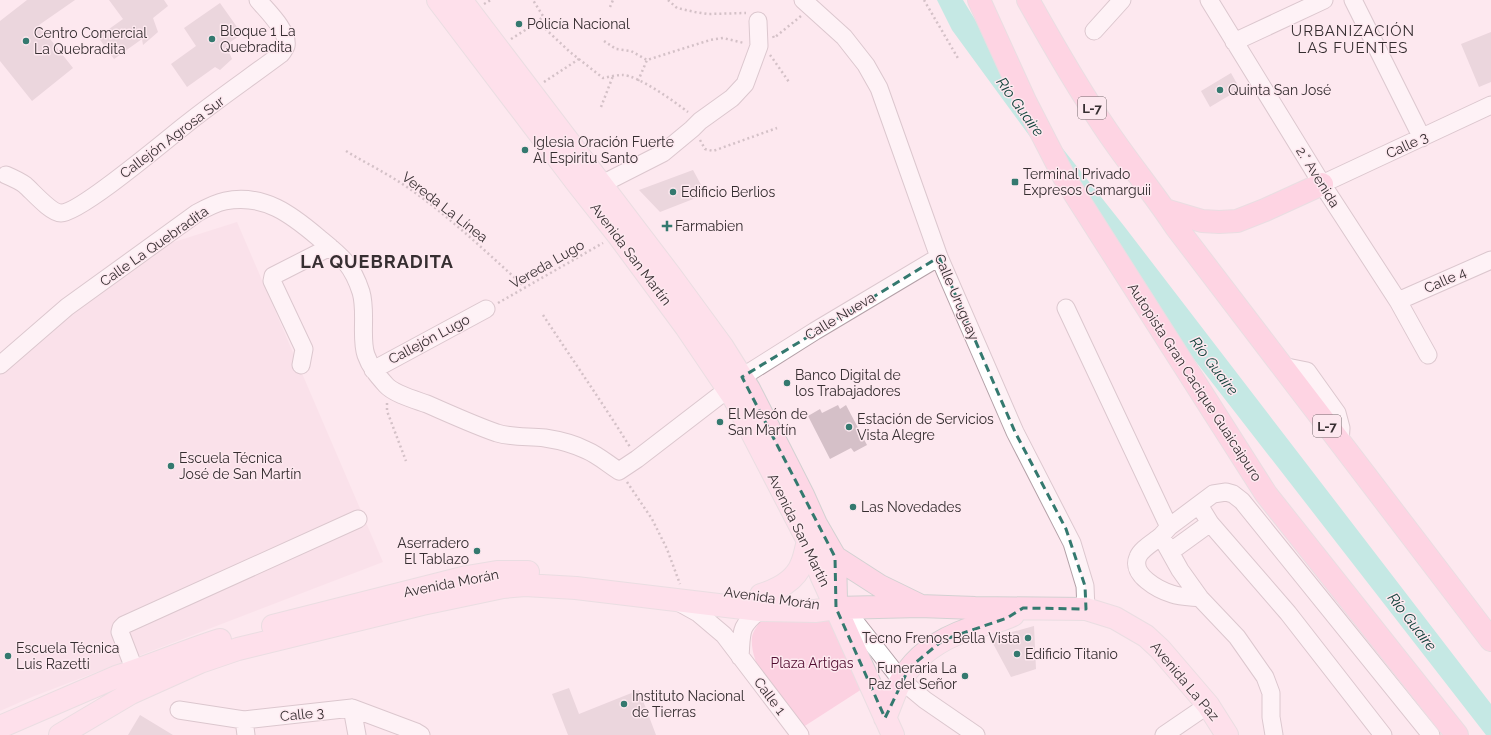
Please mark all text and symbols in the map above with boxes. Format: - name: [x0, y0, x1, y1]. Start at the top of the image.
- place label: Policía Nacional: [527, 16, 630, 32]
- marker: Policía Nacional: [514, 19, 524, 29]
- district label: URBANIZACIÓN LAS FUENTES: [1291, 22, 1415, 57]
- place label: Bloque 1 La Quebradita: [220, 23, 296, 55]
- place label: Centro Comercial La Quebradita: [34, 25, 147, 57]
- marker: Bloque 1 La Quebradita: [207, 34, 217, 44]
- marker: Centro Comercial La Quebradita: [21, 36, 31, 46]
- water label: Río Guaire: [992, 74, 1048, 140]
- place label: Quinta San José: [1228, 82, 1331, 98]
- marker: Quinta San José: [1215, 85, 1225, 95]
- street label: Callejón Agrosa Sur: [117, 93, 227, 181]
- road number: L-7: [1078, 97, 1106, 119]
- street label: Calle 3: [1384, 128, 1430, 162]
- place label: Iglesia Oración Fuerte Al Espiritu Santo: [533, 134, 674, 166]
- street label: 2.° Avenida: [1293, 144, 1343, 210]
- marker: Iglesia Oración Fuerte Al Espiritu Santo: [520, 145, 530, 155]
- place label: Terminal Privado Expresos Camarguii: [1023, 166, 1151, 198]
- street label: Vereda La Línea: [399, 169, 491, 245]
- marker: Terminal Privado Expresos Camarguii: [1010, 177, 1020, 187]
- place label: Edificio Berlios: [681, 184, 775, 200]
- marker: Edificio Berlios: [668, 187, 678, 197]
- street label: Avenida San Martín: [587, 200, 675, 308]
- street label: Calle La Quebradita: [97, 203, 211, 289]
- place label: Farmabien: [675, 218, 743, 234]
- marker: Farmabien: [662, 221, 672, 231]
- street label: Vereda Lugo: [507, 236, 587, 292]
- district label: LA QUEBRADITA: [300, 251, 454, 272]
- street label: Calle Uruguay: [932, 251, 983, 343]
- street label: Calle 4: [1422, 264, 1469, 296]
- street label: Autopista Gran Cacique Guaicaipuro: [1125, 280, 1265, 484]
- street label: Calle Nueva: [802, 289, 878, 343]
- street label: Callejón Lugo: [386, 311, 472, 367]
- water label: Río Guaire: [1186, 333, 1242, 399]
- place label: Banco Digital de los Trabajadores: [795, 367, 901, 399]
- marker: Banco Digital de los Trabajadores: [782, 378, 792, 388]
- place label: El Mesón de San Martín: [728, 406, 808, 438]
- place label: Estación de Servicios Vista Alegre: [857, 411, 994, 443]
- road number: L-7: [1313, 415, 1341, 437]
- marker: El Mesón de San Martín: [715, 417, 725, 427]
- marker: Estación de Servicios Vista Alegre: [844, 422, 854, 432]
- place label: Escuela Técnica José de San Martín: [179, 450, 302, 482]
- marker: Escuela Técnica José de San Martín: [166, 461, 176, 471]
- street label: Avenida San Martín: [765, 471, 833, 589]
- place label: Las Novedades: [861, 499, 962, 515]
- marker: Las Novedades: [848, 502, 858, 512]
- place label: Aserradero El Tablazo: [397, 535, 469, 567]
- marker: Aserradero El Tablazo: [472, 546, 482, 556]
- street label: Avenida Morán: [402, 566, 500, 600]
- street label: Avenida Morán: [723, 583, 821, 613]
- water label: Río Guaire: [1384, 589, 1440, 655]
- place label: Tecno Frenos Bella Vista: [862, 630, 1020, 646]
- marker: Tecno Frenos Bella Vista: [1023, 633, 1033, 643]
- street label: Avenida La Paz: [1147, 638, 1223, 724]
- place label: Escuela Técnica Luis Razetti: [16, 640, 120, 672]
- place label: Edificio Titanio: [1025, 646, 1118, 662]
- marker: Edificio Titanio: [1012, 649, 1022, 659]
- marker: Escuela Técnica Luis Razetti: [3, 651, 13, 661]
- park label: Plaza Artigas: [771, 655, 854, 671]
- place label: Funeraria La Paz del Señor: [868, 660, 957, 692]
- marker: Funeraria La Paz del Señor: [960, 671, 970, 681]
- street label: Calle 1: [751, 674, 789, 718]
- place label: Instituto Nacional de Tierras: [632, 688, 745, 720]
- marker: Instituto Nacional de Tierras: [619, 699, 629, 709]
- street label: Calle 3: [279, 704, 325, 724]

